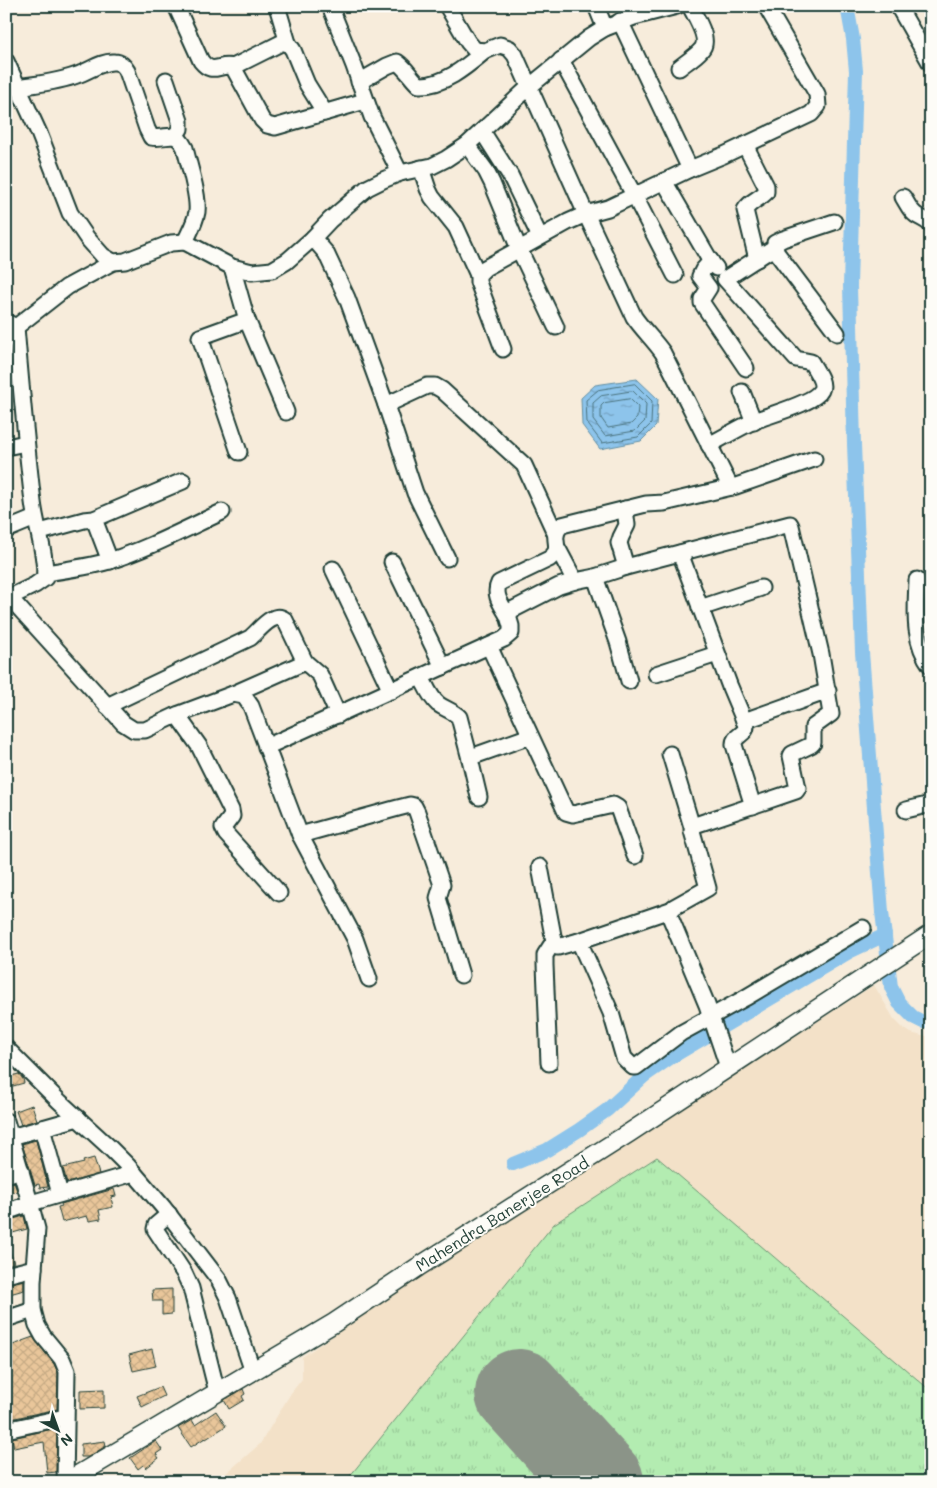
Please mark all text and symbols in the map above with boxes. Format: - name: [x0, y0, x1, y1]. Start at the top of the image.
- street label: Mahendra Banerjee Road: [411, 1152, 592, 1276]
- north arrow: [32, 1406, 82, 1456]
- text: N: [57, 1430, 77, 1451]

